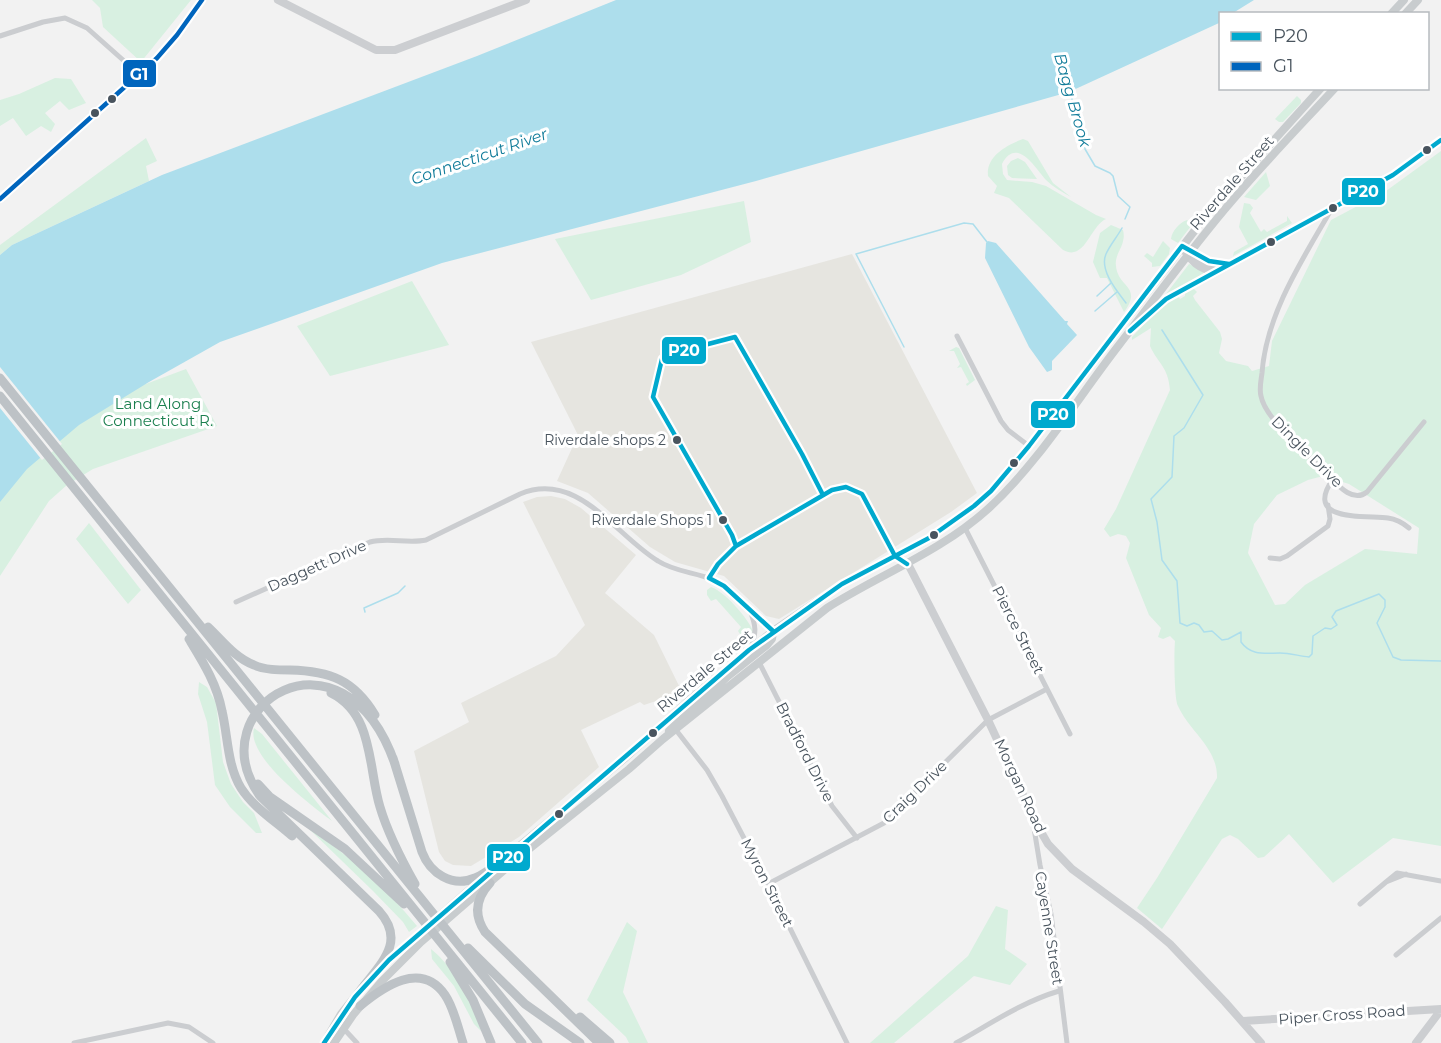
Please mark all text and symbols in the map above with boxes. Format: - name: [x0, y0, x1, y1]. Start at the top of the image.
- legend: [1219, 12, 1429, 90]
- text: P20: [1273, 25, 1308, 47]
- water label: Bagg Brook: [1050, 51, 1095, 151]
- text: G1: [1273, 55, 1293, 77]
- line badge: G1: [122, 59, 157, 88]
- text: G1: [130, 65, 148, 84]
- unlabelled marker: [106, 93, 118, 105]
- unlabelled marker: [89, 107, 101, 119]
- water label: Connecticut River: [408, 124, 551, 189]
- street label: Riverdale Street: [1185, 132, 1278, 234]
- unlabelled marker: [1421, 144, 1433, 156]
- line badge: P20: [1341, 177, 1386, 206]
- text: P20: [1347, 182, 1379, 201]
- unlabelled marker: [1327, 202, 1339, 214]
- unlabelled marker: [1265, 236, 1277, 248]
- line badge: P20: [661, 336, 707, 365]
- text: P20: [668, 341, 700, 360]
- park label: Land Along Connecticut R.: [103, 394, 213, 430]
- line badge: P20: [1030, 400, 1076, 429]
- text: P20: [1037, 405, 1069, 424]
- street label: Dingle Drive: [1268, 412, 1347, 491]
- place label: Riverdale shops 2: [544, 431, 666, 449]
- marker: Riverdale shops 2: [671, 434, 683, 446]
- unlabelled marker: [1008, 457, 1020, 469]
- place label: Riverdale Shops 1: [591, 511, 712, 529]
- marker: Riverdale Shops 1: [717, 514, 729, 526]
- unlabelled marker: [928, 529, 940, 541]
- street label: Daggett Drive: [264, 535, 369, 596]
- street label: Pierce Street: [988, 583, 1049, 677]
- street label: Riverdale Street: [653, 625, 756, 716]
- street label: Bradford Drive: [772, 699, 839, 805]
- unlabelled marker: [647, 727, 659, 739]
- street label: Morgan Road: [990, 736, 1051, 836]
- street label: Craig Drive: [878, 756, 951, 827]
- unlabelled marker: [553, 808, 565, 820]
- street label: Myron Street: [737, 835, 798, 930]
- line badge: P20: [486, 843, 531, 872]
- text: P20: [492, 848, 524, 867]
- street label: Cayenne Street: [1031, 870, 1068, 986]
- street label: Piper Cross Road: [1278, 1001, 1406, 1028]

